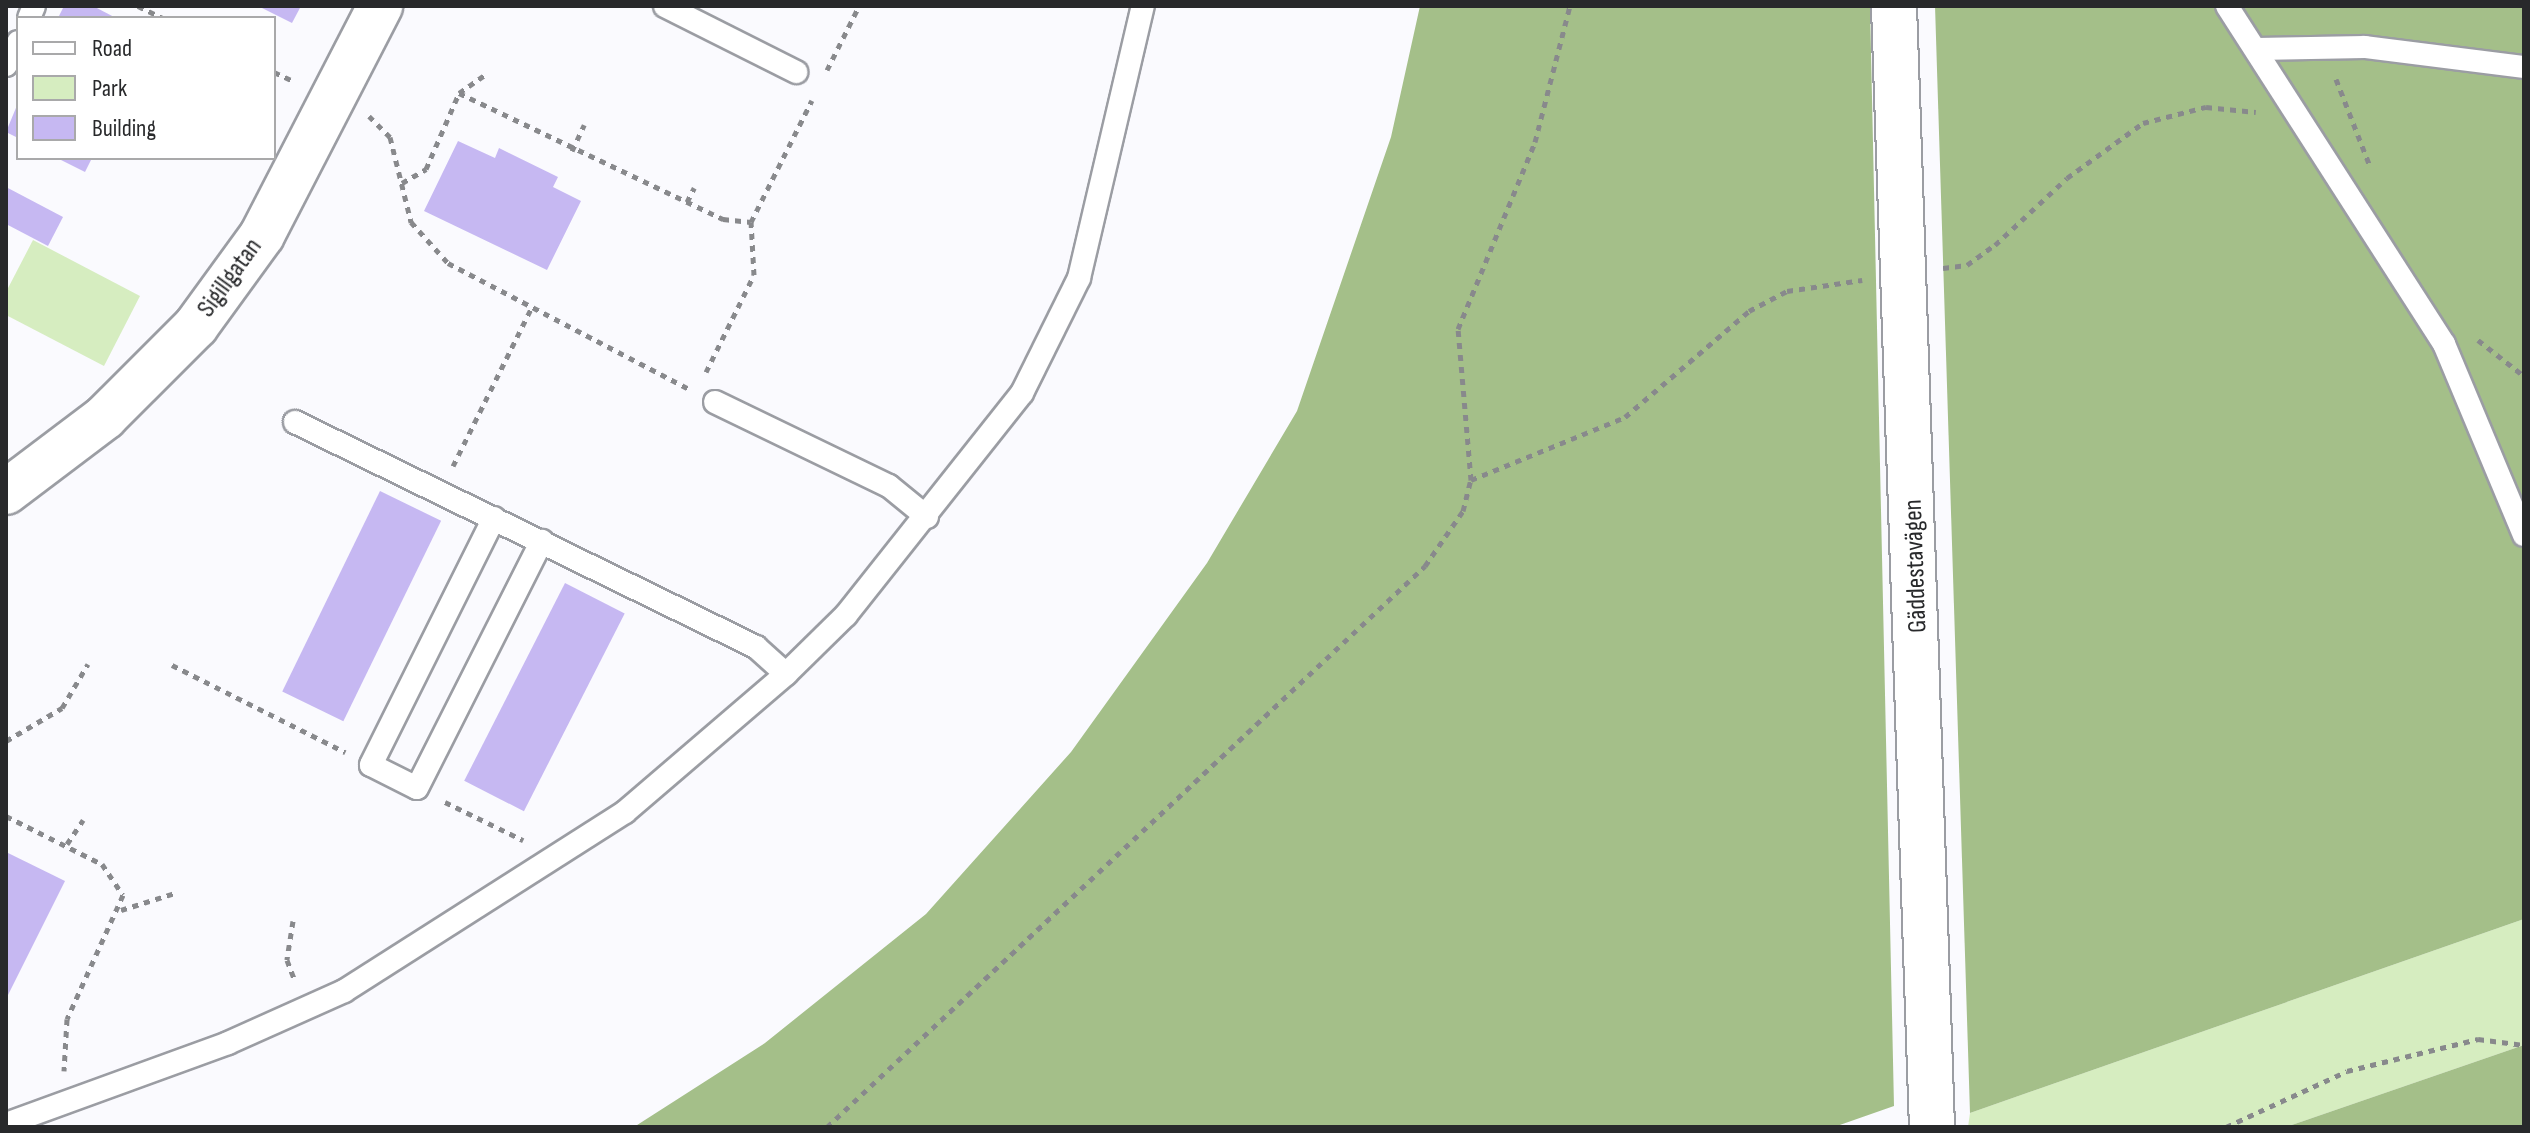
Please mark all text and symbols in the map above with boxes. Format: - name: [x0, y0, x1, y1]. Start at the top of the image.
- legend: [16, 16, 276, 160]
- text: Road: [92, 34, 132, 63]
- text: Park: [92, 74, 127, 103]
- text: Building: [92, 114, 156, 143]
- street label: Sigillgatan: [191, 232, 269, 324]
- street label: Gäddestavägen: [1898, 499, 1934, 633]

